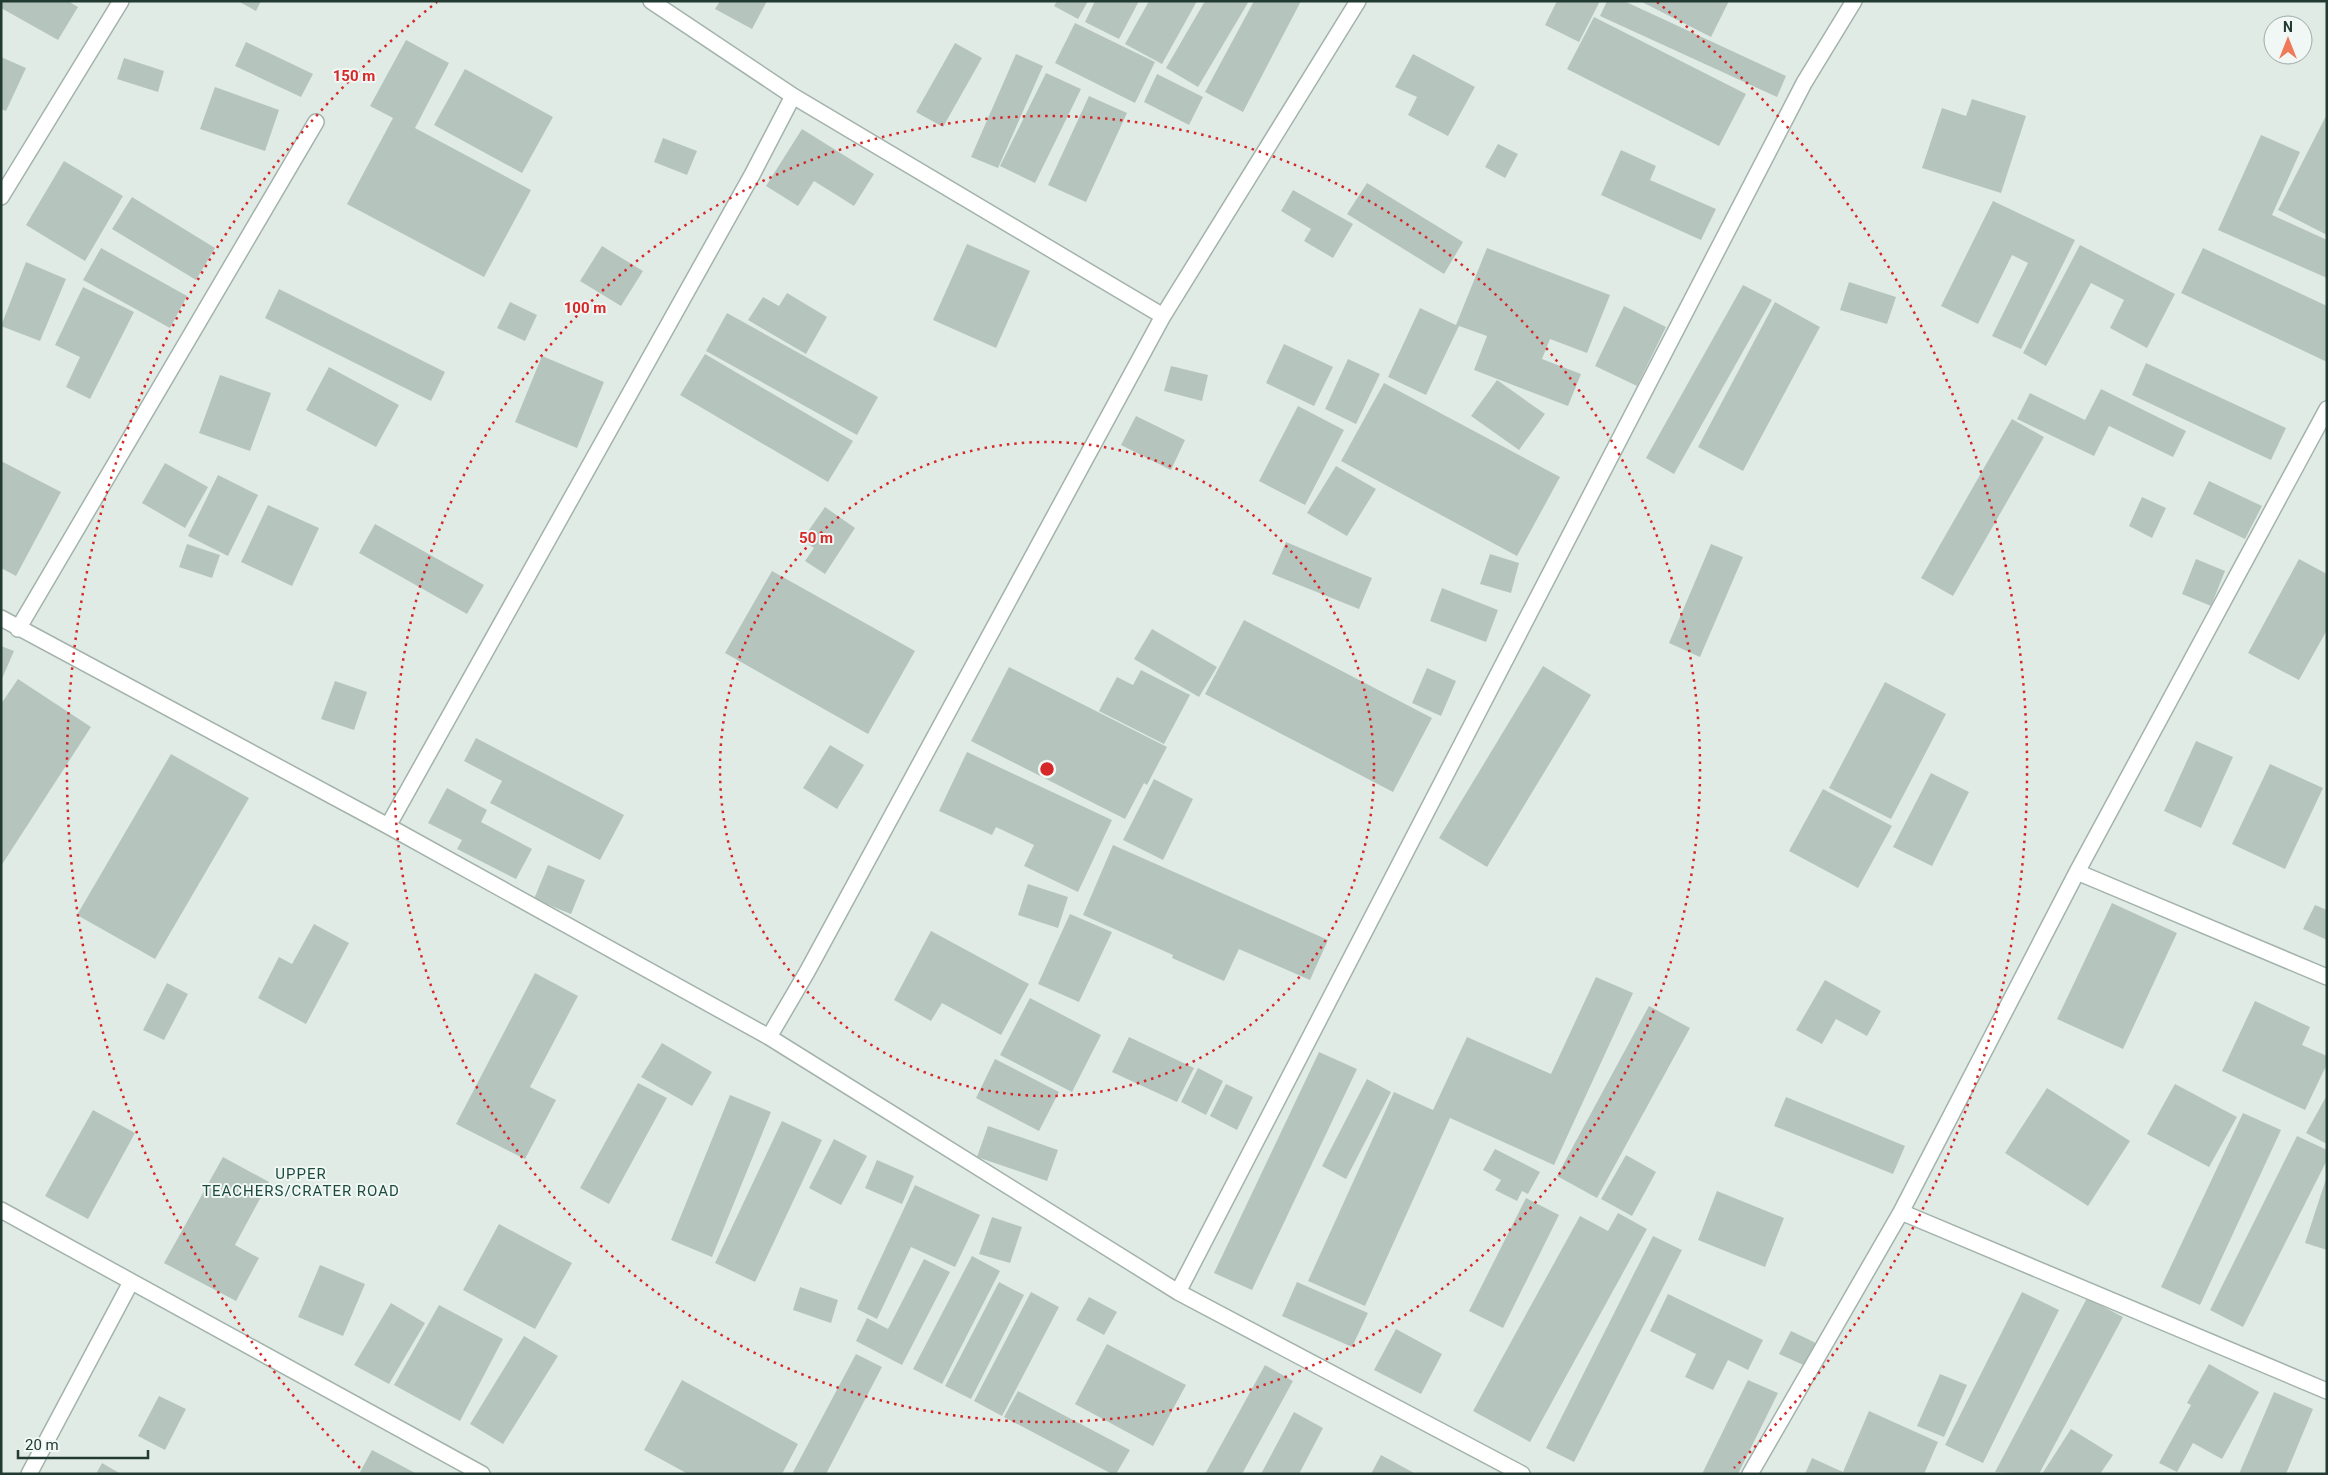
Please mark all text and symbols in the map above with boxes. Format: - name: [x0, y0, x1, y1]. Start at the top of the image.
- north arrow: [2263, 15, 2313, 65]
- text: N: [2283, 19, 2293, 35]
- text: 150 m: [333, 67, 375, 85]
- text: 100 m: [564, 299, 606, 317]
- text: 50 m: [799, 529, 833, 547]
- centre of rings: [1038, 760, 1056, 778]
- district label: UPPER TEACHERS/CRATER ROAD: [202, 1165, 400, 1200]
- scale bar: [18, 1428, 148, 1460]
- text: 20 m: [25, 1436, 59, 1454]

